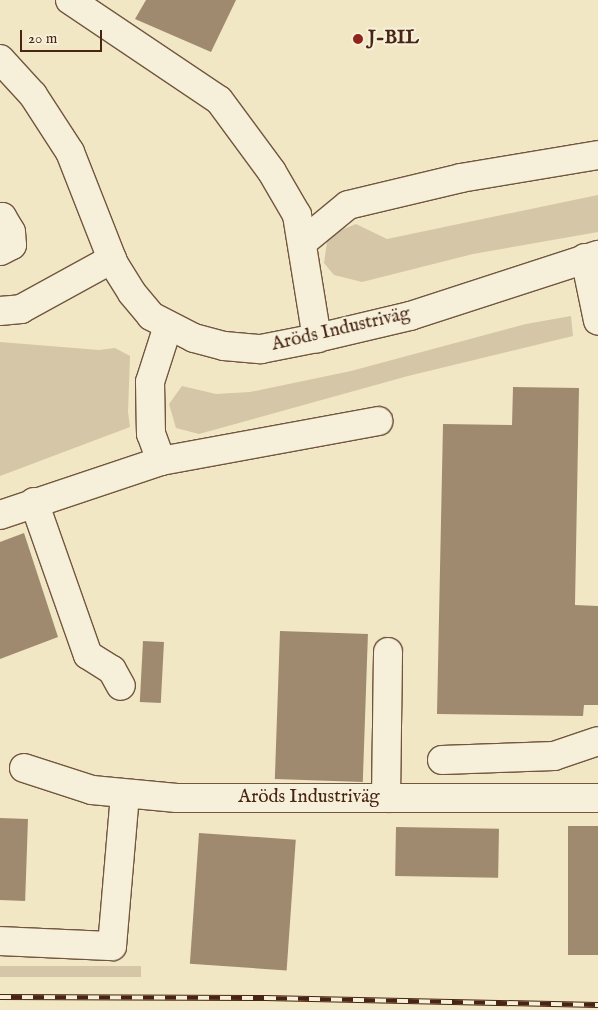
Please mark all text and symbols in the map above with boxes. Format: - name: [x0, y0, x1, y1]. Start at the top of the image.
- scale bar: [22, 20, 105, 52]
- place label: J-BIL: [368, 28, 419, 50]
- text: 20 m: [28, 29, 57, 48]
- marker: J-BIL: [352, 33, 364, 45]
- street label: Aröds Industriväg: [270, 303, 412, 357]
- street label: Aröds Industriväg: [238, 787, 380, 809]

